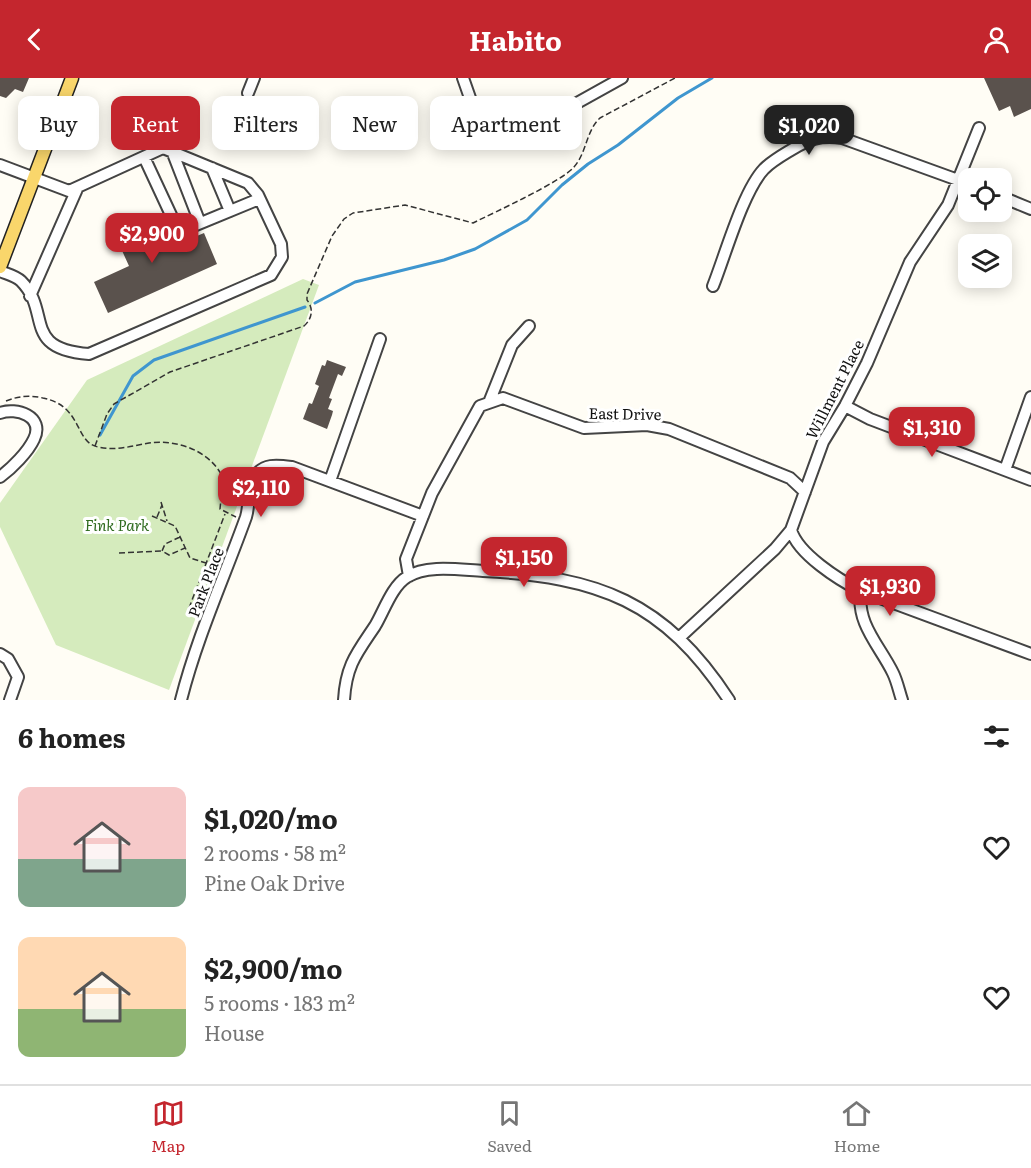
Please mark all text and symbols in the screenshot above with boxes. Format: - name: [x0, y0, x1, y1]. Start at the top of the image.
- text: Habito: [469, 19, 562, 59]
- icon: back: [18, 23, 51, 56]
- icon: person: [980, 23, 1013, 56]
- chip: Buy: [18, 96, 99, 150]
- chip: Rent: [111, 96, 200, 150]
- chip: Filters: [212, 96, 319, 150]
- chip: New: [331, 96, 418, 150]
- chip: Apartment: [430, 96, 582, 150]
- pin: $1,020: [760, 105, 858, 156]
- text: $1,020: [778, 109, 840, 139]
- map controls: [958, 168, 1012, 288]
- button: locate: [958, 168, 1012, 222]
- pin: $2,900: [103, 213, 201, 264]
- text: $2,900: [119, 217, 185, 247]
- button: layers: [958, 234, 1012, 288]
- street label: Willment Place: [799, 335, 869, 443]
- street label: East Drive: [589, 401, 662, 425]
- pin: $1,310: [883, 407, 981, 458]
- text: $1,310: [903, 411, 961, 441]
- pin: $2,110: [212, 467, 310, 518]
- text: $2,110: [232, 471, 290, 501]
- park label: Fink Park: [85, 513, 150, 536]
- pin: $1,150: [475, 537, 573, 588]
- text: $1,150: [495, 541, 553, 571]
- street label: Park Place: [181, 544, 229, 620]
- pin: $1,930: [841, 566, 939, 617]
- text: $1,930: [859, 570, 921, 600]
- text: 6 homes: [18, 717, 125, 756]
- icon: filters: [980, 720, 1013, 753]
- text: $1,020/mo: [204, 798, 338, 837]
- icon: home: [66, 811, 138, 883]
- icon: heart: [980, 831, 1013, 864]
- text: 2 rooms · 58 m²: [204, 837, 346, 867]
- text: Pine Oak Drive: [204, 867, 345, 897]
- text: $2,900/mo: [204, 948, 342, 987]
- icon: home: [66, 961, 138, 1033]
- icon: heart: [980, 981, 1013, 1014]
- text: 5 rooms · 183 m²: [204, 987, 355, 1017]
- text: House: [204, 1017, 264, 1047]
- tab: Map: [151, 1097, 185, 1157]
- tab: Saved: [487, 1097, 532, 1157]
- tab: Home: [834, 1097, 880, 1157]

